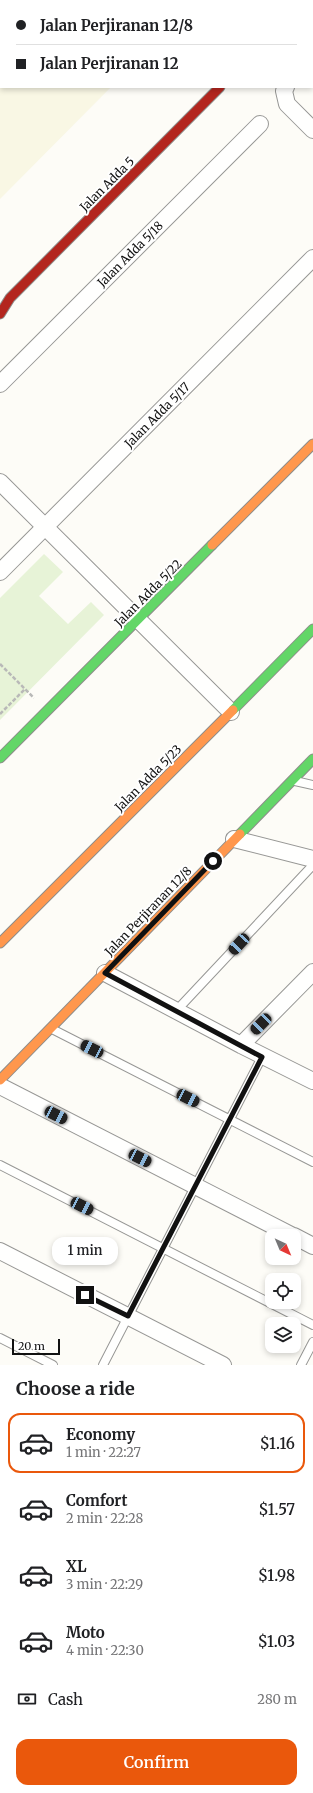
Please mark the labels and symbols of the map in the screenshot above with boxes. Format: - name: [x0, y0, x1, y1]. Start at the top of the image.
- street label: Jalan Adda 5: [76, 154, 137, 215]
- street label: Jalan Adda 5/18: [93, 218, 166, 291]
- street label: Jalan Adda 5/17: [121, 379, 193, 451]
- street label: Jalan Adda 5/22: [111, 556, 185, 630]
- street label: Jalan Adda 5/23: [111, 741, 185, 815]
- route start: [204, 852, 222, 870]
- street label: Jalan Perjiranan 12/8: [101, 863, 195, 960]
- car: [226, 931, 252, 957]
- car: [248, 1011, 274, 1037]
- car: [79, 1038, 105, 1060]
- car: [175, 1087, 201, 1109]
- car: [43, 1104, 69, 1126]
- car: [127, 1147, 153, 1169]
- car: [69, 1195, 95, 1217]
- north arrow: [265, 1229, 301, 1265]
- callout: 1 min: [52, 1237, 118, 1265]
- route end: [76, 1286, 94, 1304]
- scale bar: [12, 1337, 60, 1356]

